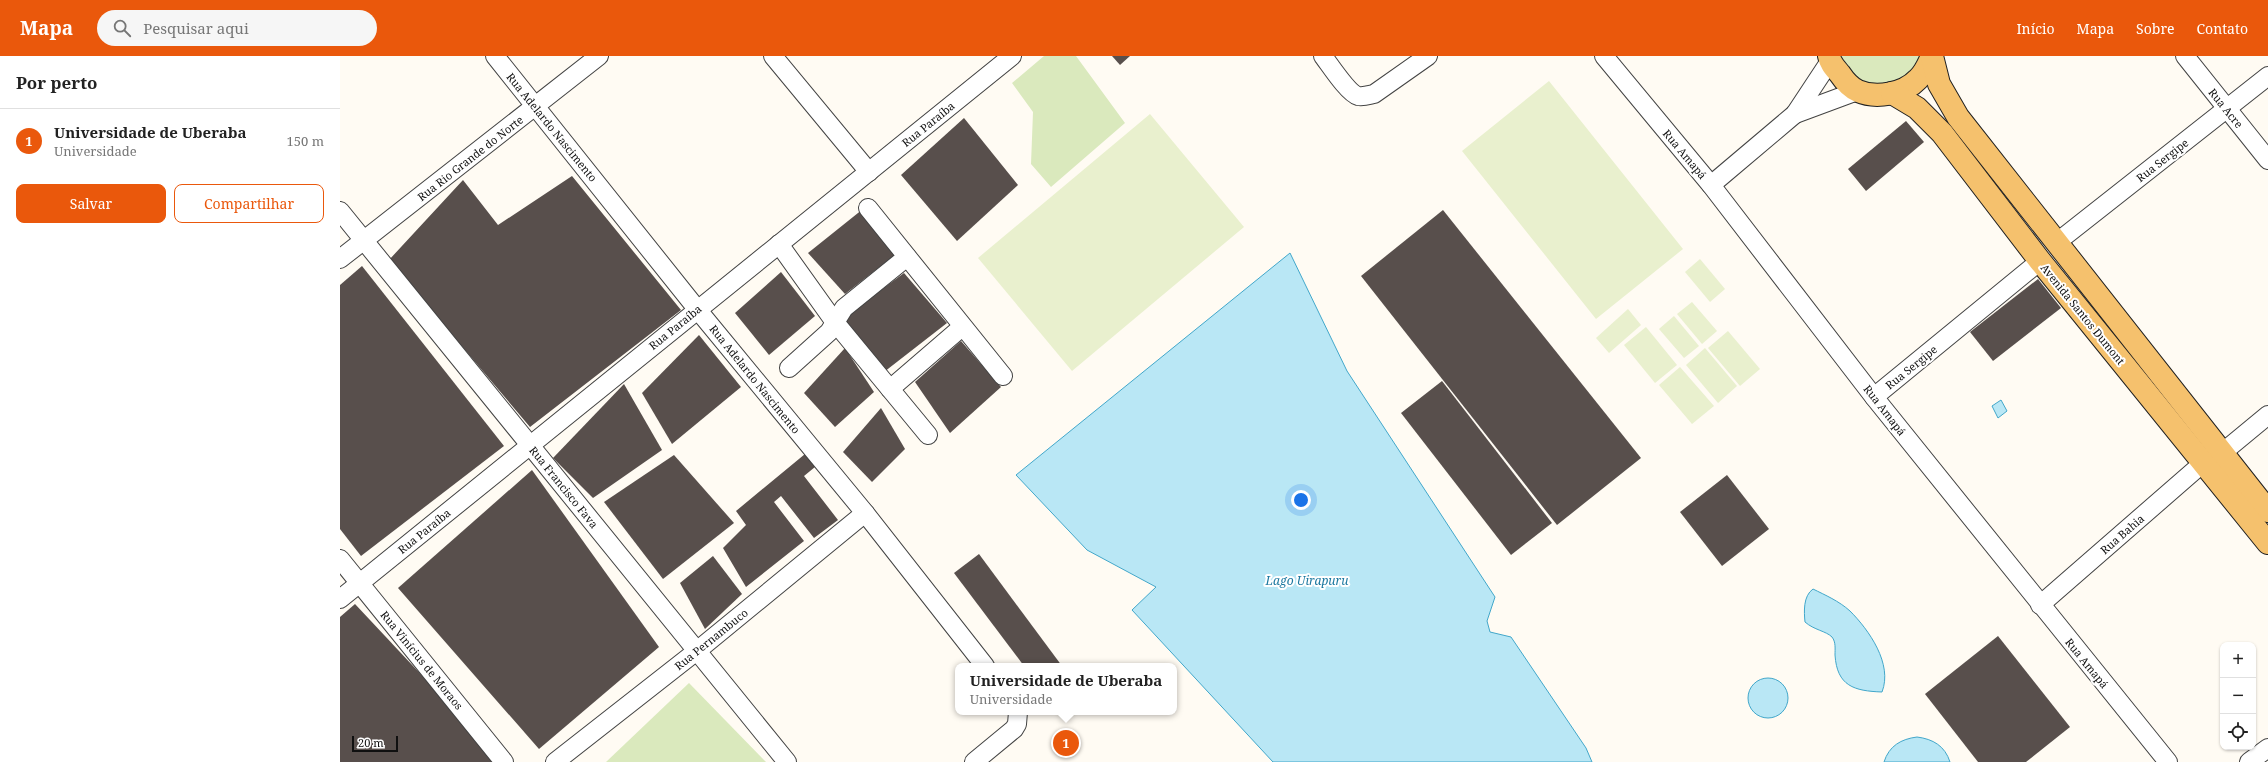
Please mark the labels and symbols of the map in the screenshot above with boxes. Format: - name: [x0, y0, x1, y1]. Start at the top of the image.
- street label: Rua Adelardo Nascimento: [503, 69, 601, 185]
- street label: Rua Acre: [2205, 85, 2247, 131]
- street label: Rua Paraíba: [899, 98, 957, 150]
- street label: Rua Rio Grande do Norte: [414, 112, 526, 204]
- street label: Rua Amapá: [1660, 126, 1710, 182]
- street label: Rua Sergipe: [2133, 135, 2191, 185]
- street label: Avenida Santos Dumont: [2038, 260, 2128, 368]
- street label: Rua Paraíba: [646, 301, 704, 353]
- street label: Rua Adelardo Nascimento: [706, 321, 804, 437]
- street label: Rua Sergipe: [1882, 341, 1940, 392]
- street label: Rua Amapá: [1860, 382, 1910, 438]
- street label: Rua Francisco Fava: [526, 443, 602, 531]
- your location: [1291, 490, 1311, 510]
- street label: Rua Paraíba: [395, 505, 453, 557]
- street label: Rua Bahia: [2097, 511, 2147, 557]
- water label: Lago Uirapuru: [1265, 572, 1348, 589]
- street label: Rua Pernambuco: [671, 605, 751, 673]
- street label: Rua Vinícius de Moraos: [377, 607, 467, 713]
- street label: Rua Amapá: [2062, 635, 2112, 691]
- pin: 1: [1053, 728, 1079, 758]
- scale bar: [352, 734, 398, 753]

